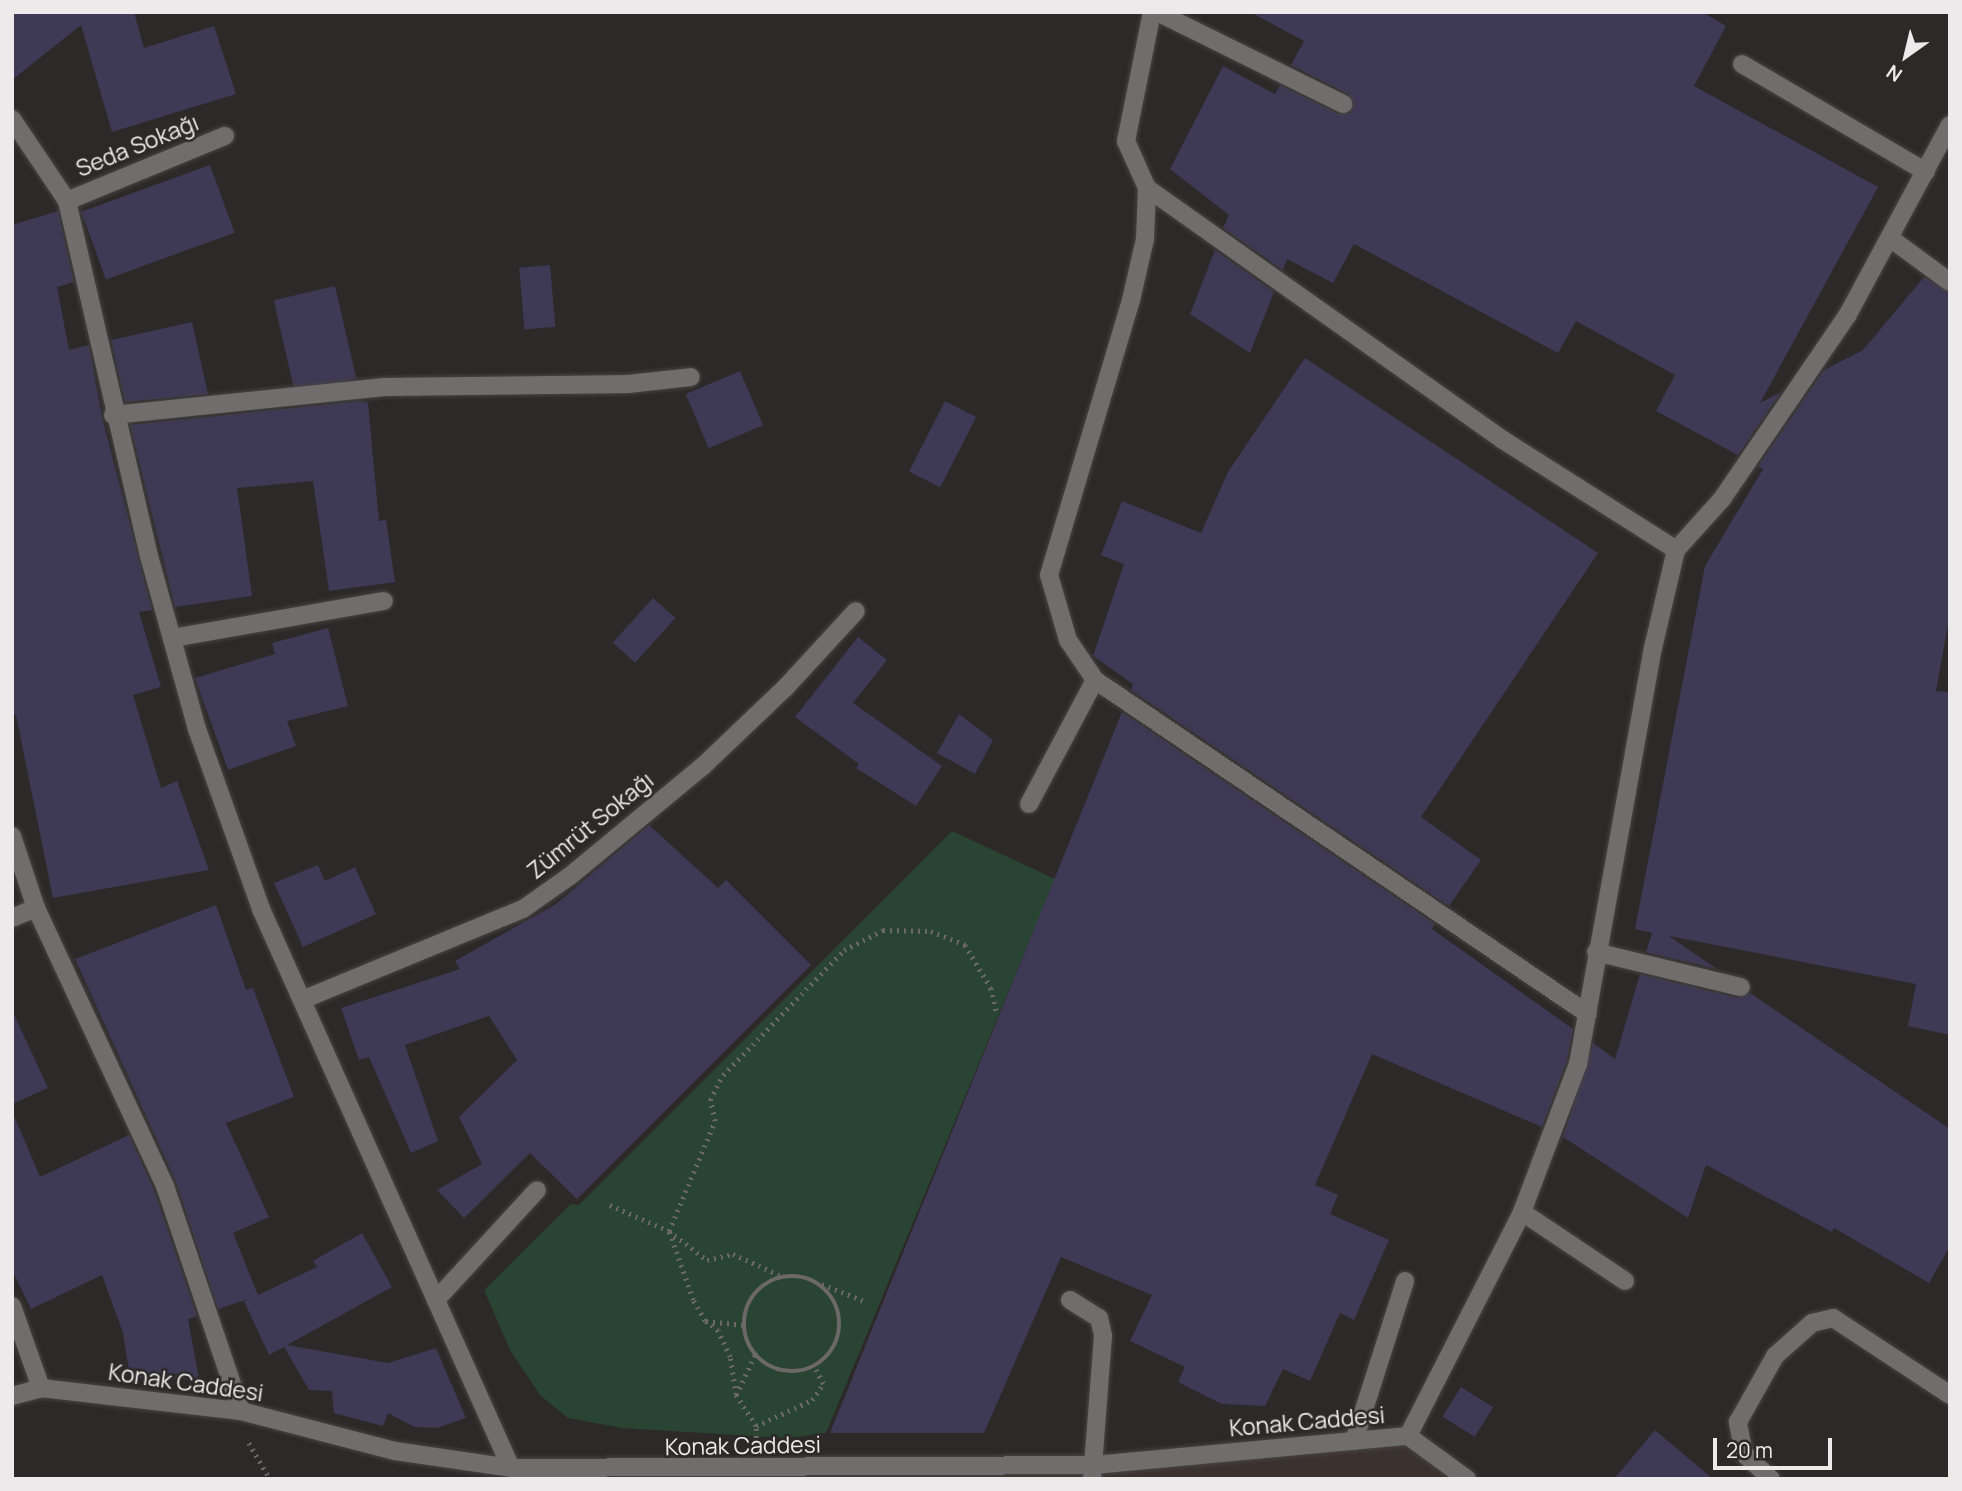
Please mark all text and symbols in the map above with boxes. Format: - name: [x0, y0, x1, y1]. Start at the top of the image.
- north arrow: [1871, 21, 1941, 91]
- text: N: [1881, 59, 1907, 88]
- street label: Seda Sokağı: [72, 108, 202, 182]
- street label: Zümrüt Sokağı: [521, 766, 659, 884]
- street label: Konak Caddesi: [107, 1357, 265, 1407]
- street label: Konak Caddesi: [1228, 1400, 1386, 1442]
- scale bar: [1717, 1424, 1836, 1468]
- street label: Konak Caddesi: [665, 1430, 821, 1460]
- text: 20 m: [1726, 1436, 1773, 1464]

